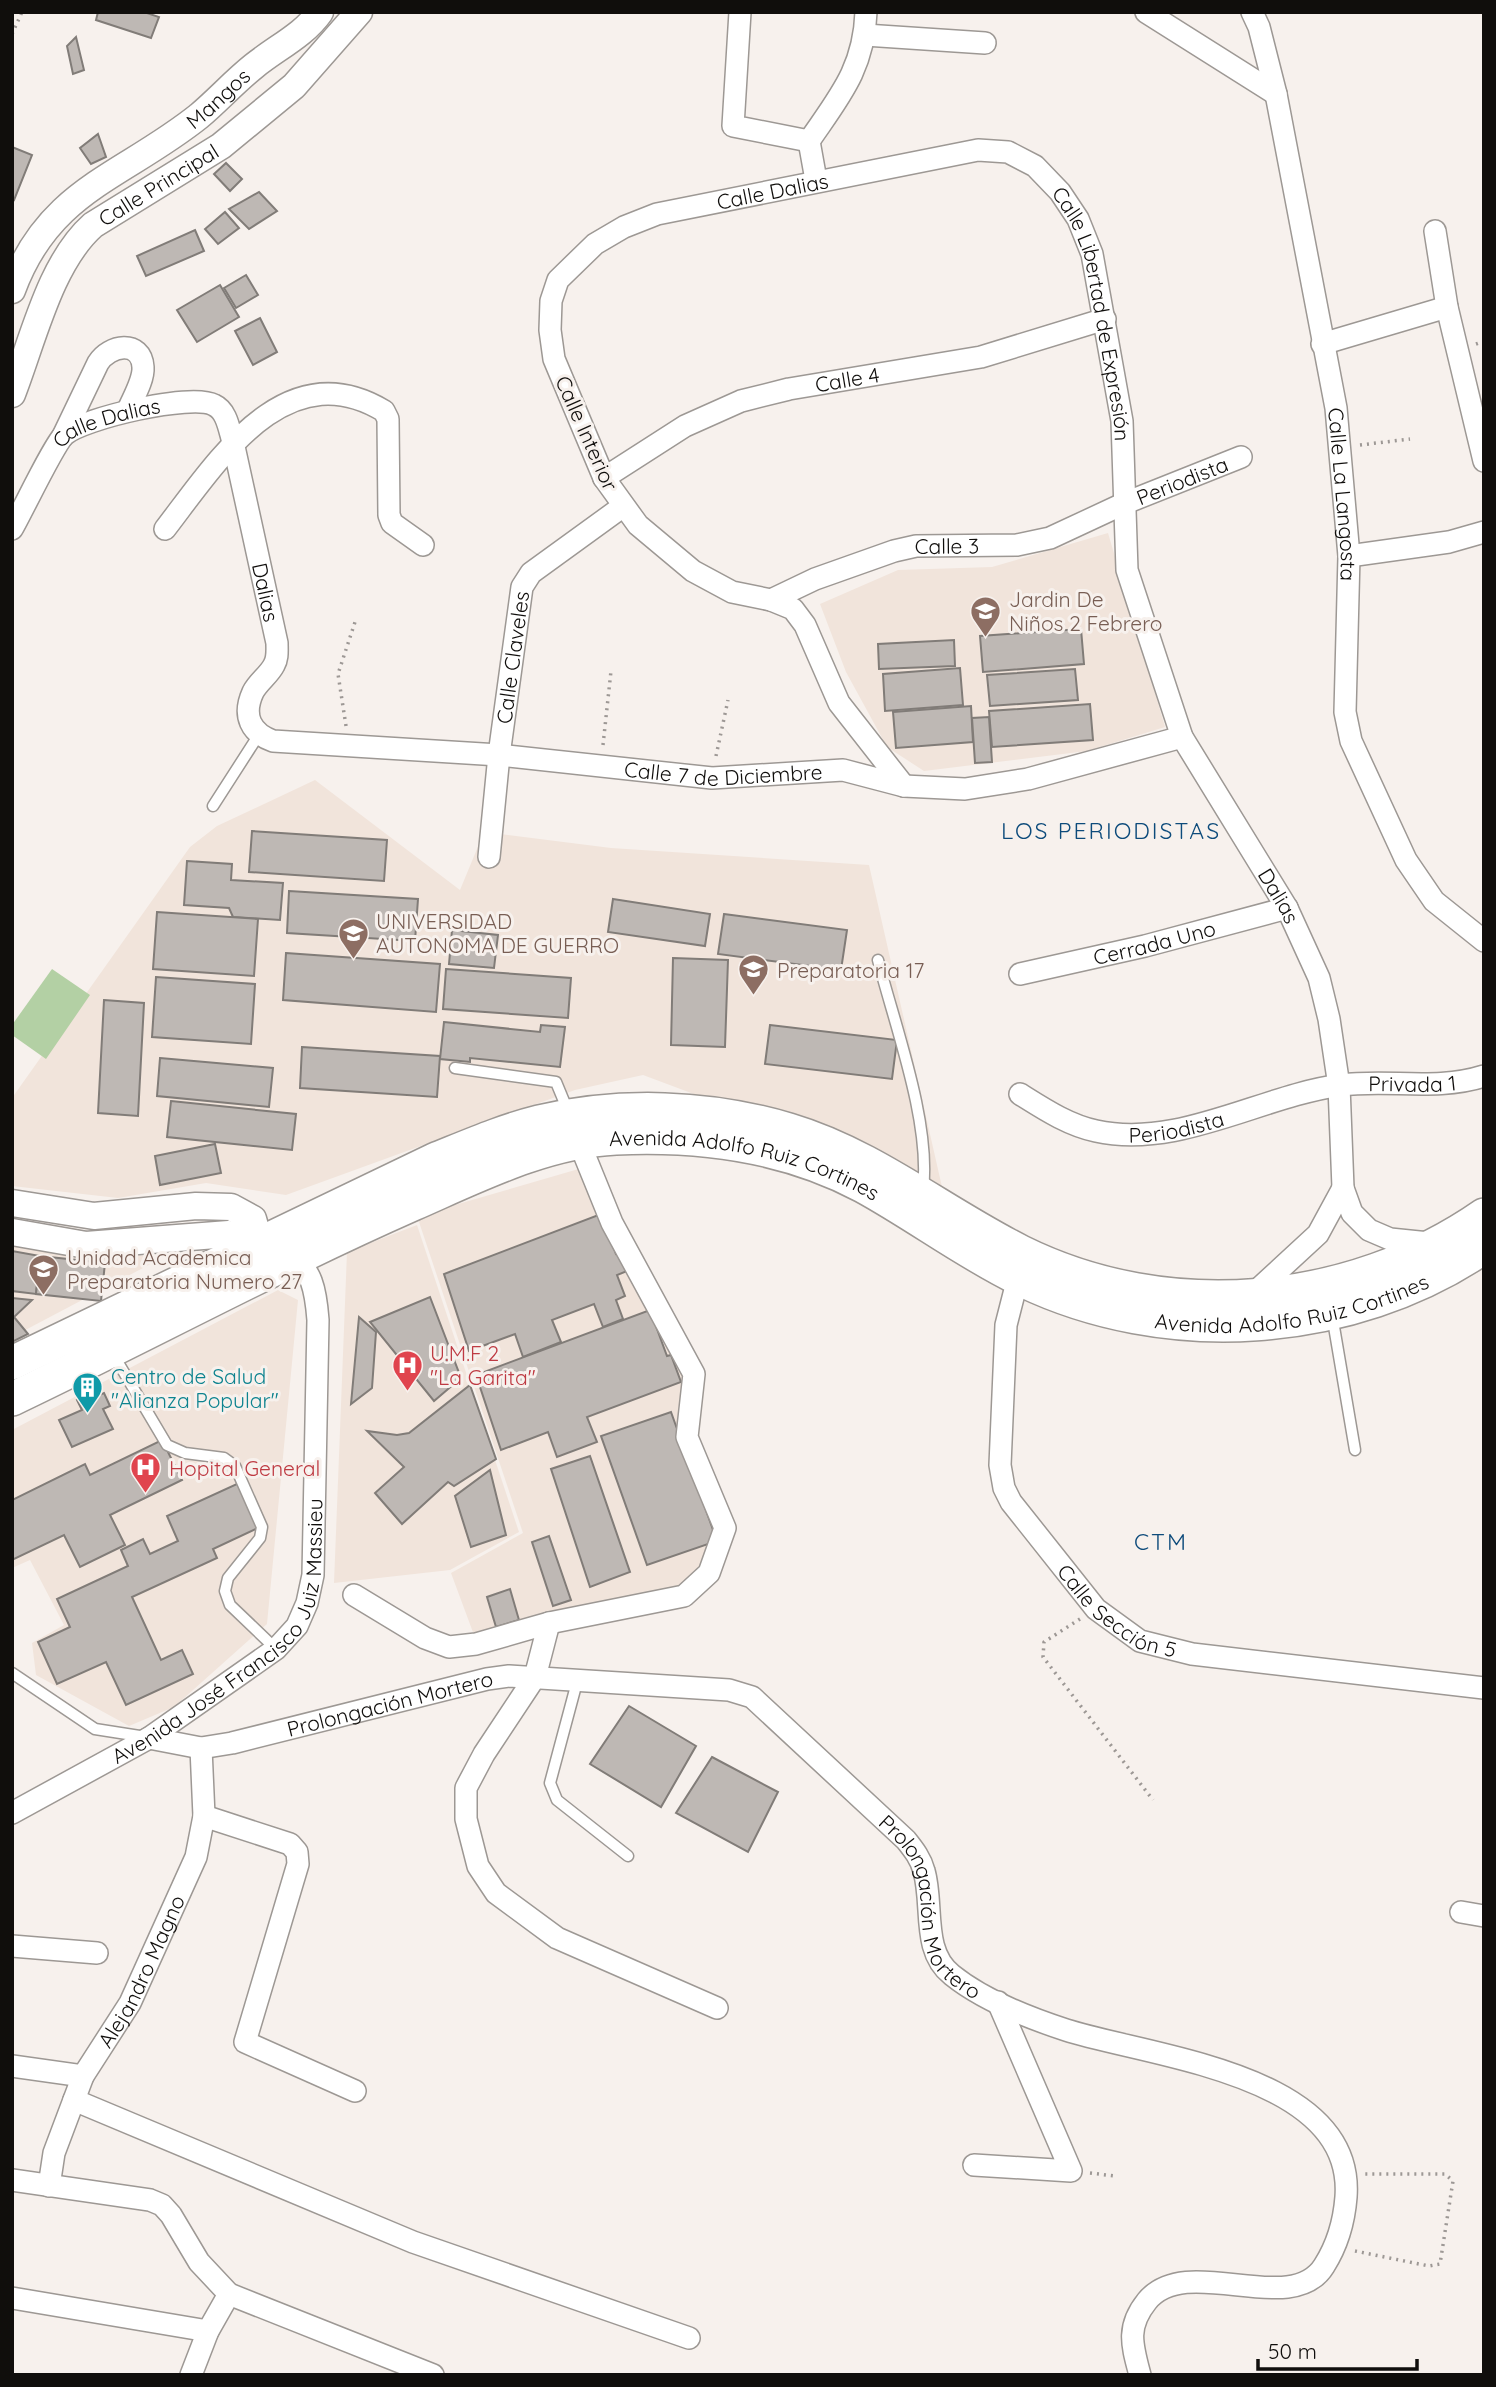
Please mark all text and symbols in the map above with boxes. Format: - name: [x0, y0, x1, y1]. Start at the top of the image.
- street label: Mangos: [181, 62, 255, 134]
- street label: Calle Principal: [93, 138, 223, 232]
- street label: Calle Dalias: [714, 167, 831, 215]
- street label: Calle Libertad de Expresión: [1047, 181, 1136, 441]
- street label: Calle 4: [813, 361, 881, 397]
- street label: Calle Interior: [550, 371, 624, 495]
- street label: Calle Dalias: [46, 392, 162, 452]
- street label: Calle La Langosta: [1323, 406, 1362, 582]
- street label: Periodista: [1132, 451, 1232, 510]
- street label: Calle 3: [914, 532, 979, 559]
- street label: Dalias: [247, 560, 285, 624]
- place label: Jardin De Niños 2 Febrero: [1009, 586, 1163, 636]
- street label: Calle Claveles: [490, 589, 534, 725]
- school or university icon: Jardin De Niños 2 Febrero: [969, 594, 1003, 638]
- street label: Calle 7 de Diciembre: [623, 756, 823, 791]
- district label: LOS PERIODISTAS: [1001, 816, 1221, 845]
- street label: Dalias: [1253, 863, 1305, 927]
- place label: UNIVERSIDAD AUTONOMA DE GUERRO: [376, 908, 619, 958]
- street label: Cerrada Uno: [1091, 915, 1218, 970]
- school or university icon: UNIVERSIDAD AUTONOMA DE GUERRO: [336, 916, 370, 960]
- school or university icon: Preparatoria 17: [737, 953, 771, 997]
- place label: Preparatoria 17: [777, 957, 925, 983]
- street label: Privada 1: [1368, 1069, 1457, 1097]
- street label: Periodista: [1128, 1105, 1227, 1148]
- street label: Avenida Adolfo Ruiz Cortines: [608, 1124, 884, 1206]
- place label: Unidad Academica Preparatoria Numero 27: [67, 1244, 302, 1294]
- school or university icon: Unidad Academica Preparatoria Numero 27: [27, 1252, 61, 1296]
- street label: Avenida Adolfo Ruiz Cortines: [1153, 1268, 1432, 1338]
- place label: U.M.F 2 "La Garita": [430, 1340, 536, 1390]
- hospital icon: U.M.F 2 "La Garita": [390, 1348, 424, 1392]
- place label: Centro de Salud "Alianza Popular": [111, 1363, 279, 1413]
- building icon: Centro de Salud "Alianza Popular": [71, 1371, 105, 1415]
- hospital icon: Hopital General: [129, 1451, 163, 1495]
- place label: Hopital General: [169, 1455, 320, 1481]
- street label: Avenida José Francisco Juiz Massieu: [107, 1498, 327, 1769]
- district label: CTM: [1134, 1527, 1188, 1556]
- street label: Calle Sección 5: [1052, 1559, 1179, 1663]
- street label: Prolongación Mortero: [284, 1665, 495, 1742]
- street label: Prolongación Mortero: [874, 1809, 986, 2004]
- street label: Alejandro Magno: [92, 1891, 190, 2052]
- scale bar: [1258, 2328, 1417, 2372]
- text: 50 m: [1268, 2338, 1317, 2364]

